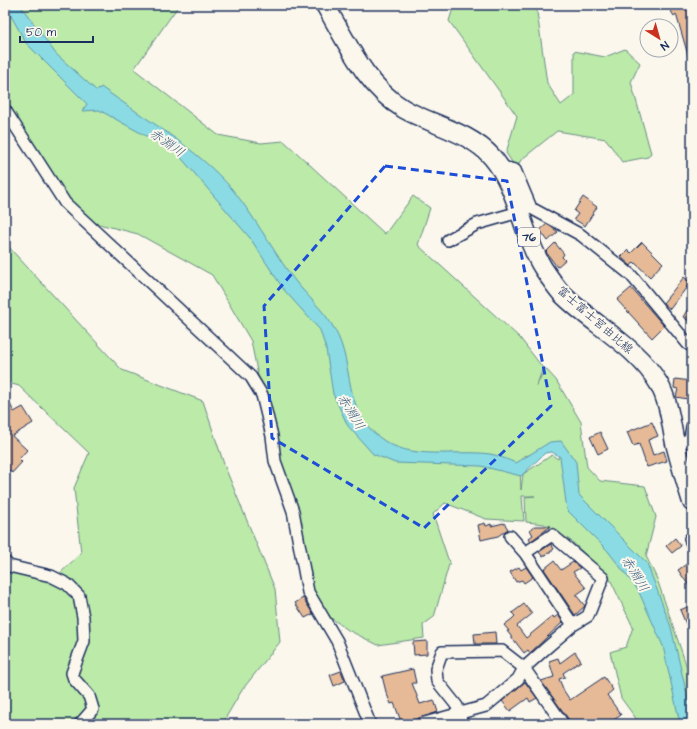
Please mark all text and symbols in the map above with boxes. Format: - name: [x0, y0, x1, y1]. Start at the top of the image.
- scale bar: [20, 18, 93, 44]
- north arrow: [639, 18, 679, 58]
- text: 50 m: [26, 24, 57, 41]
- text: N: [657, 38, 672, 54]
- water label: 赤淵川: [146, 124, 188, 162]
- road number: 76: [518, 228, 540, 246]
- street label: 富士富士宮由比線: [553, 282, 637, 358]
- water label: 赤淵川: [333, 391, 369, 433]
- water label: 赤淵川: [617, 553, 653, 595]

